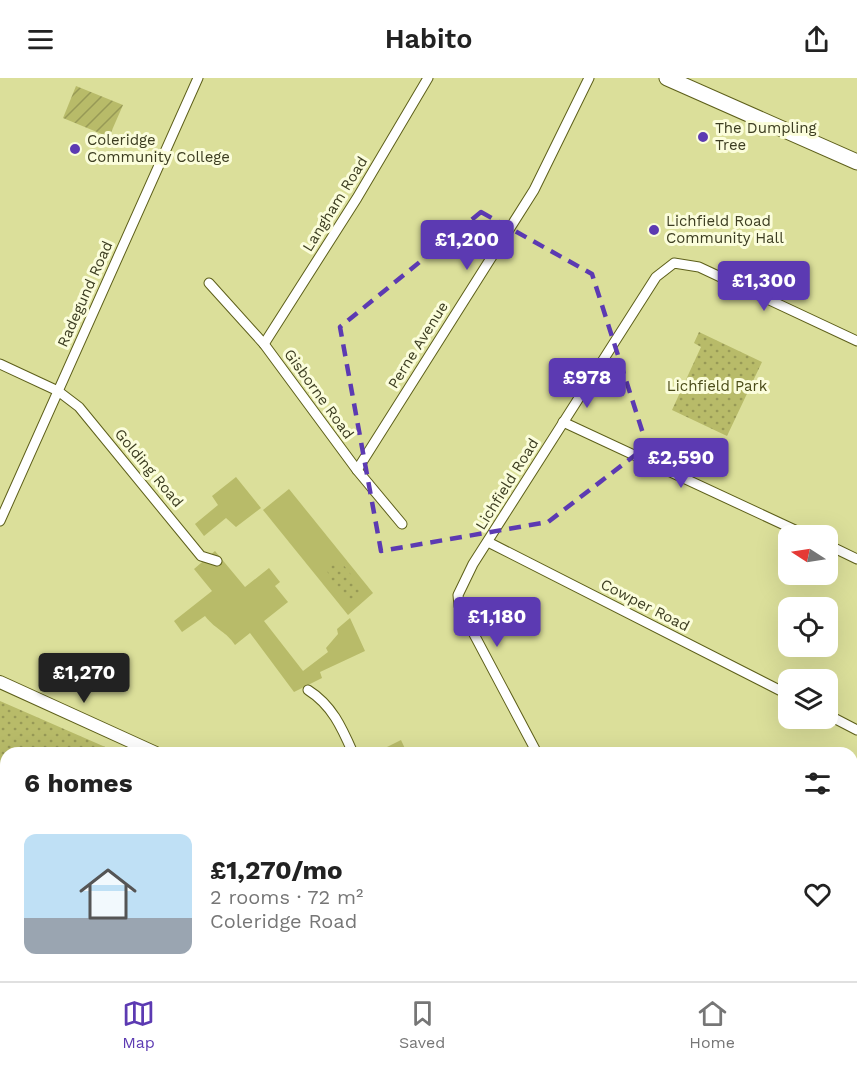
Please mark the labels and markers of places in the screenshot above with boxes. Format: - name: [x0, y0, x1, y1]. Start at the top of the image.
- place label: The Dumpling Tree: [715, 119, 816, 154]
- marker: The Dumpling Tree: [696, 130, 710, 144]
- place label: Coleridge Community College: [87, 131, 230, 166]
- marker: Coleridge Community College: [68, 142, 82, 156]
- place label: Lichfield Road Community Hall: [666, 212, 784, 247]
- pin: £1,200: [418, 220, 516, 271]
- marker: Lichfield Road Community Hall: [647, 223, 661, 237]
- pin: £1,300: [715, 261, 813, 312]
- pin: £978: [551, 358, 623, 409]
- pin: £2,590: [632, 438, 730, 489]
- pin: £1,180: [448, 597, 546, 648]
- pin: £1,270: [35, 653, 133, 704]

